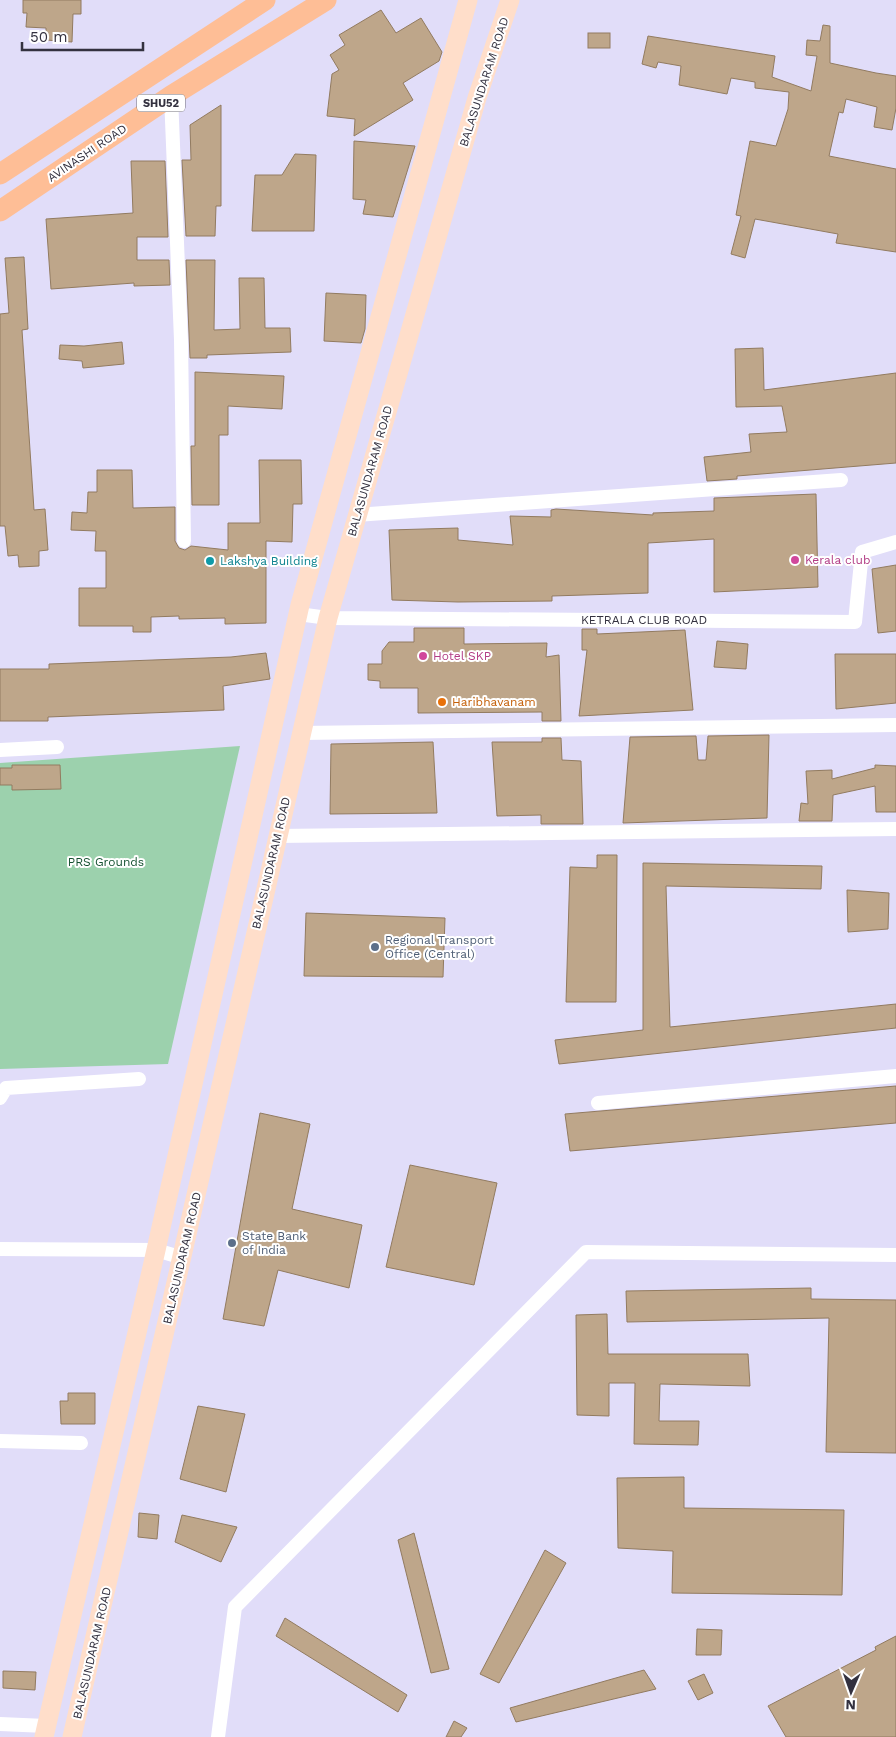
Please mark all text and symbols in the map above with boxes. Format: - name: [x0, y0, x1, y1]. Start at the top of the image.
- street label: BALASUNDARAM ROAD: [456, 15, 512, 149]
- scale bar: [22, 20, 144, 52]
- text: 50 m: [30, 28, 67, 46]
- road number: SHU52: [137, 95, 185, 112]
- street label: AVINASHI ROAD: [45, 121, 129, 185]
- street label: BALASUNDARAM ROAD: [345, 404, 395, 538]
- place label: Kerala club: [805, 553, 870, 567]
- place label: Lakshya Building: [220, 554, 318, 568]
- marker: Kerala club: [789, 554, 801, 566]
- marker: Lakshya Building: [204, 555, 216, 567]
- street label: KETRALA CLUB ROAD: [581, 613, 707, 627]
- place label: Hotel SKP: [433, 649, 491, 663]
- marker: Hotel SKP: [417, 650, 429, 662]
- place label: Haribhavanam: [452, 695, 536, 709]
- marker: Haribhavanam: [436, 696, 448, 708]
- street label: BALASUNDARAM ROAD: [249, 795, 293, 931]
- park label: PRS Grounds: [68, 855, 144, 869]
- place label: Regional Transport Office (Central): [385, 933, 494, 961]
- marker: Regional Transport Office (Central): [369, 941, 381, 953]
- street label: BALASUNDARAM ROAD: [160, 1190, 204, 1326]
- place label: State Bank of India: [242, 1229, 306, 1257]
- marker: State Bank of India: [226, 1237, 238, 1249]
- street label: BALASUNDARAM ROAD: [70, 1585, 114, 1721]
- north arrow: [826, 1667, 876, 1717]
- text: N: [845, 1697, 856, 1713]

